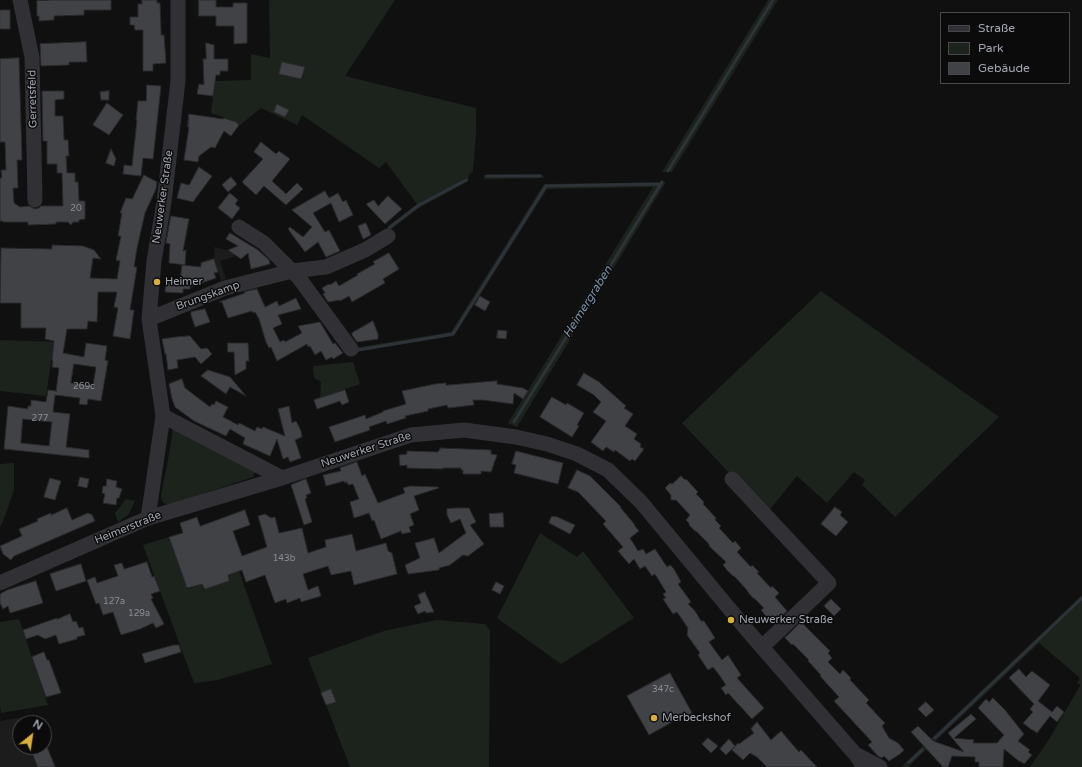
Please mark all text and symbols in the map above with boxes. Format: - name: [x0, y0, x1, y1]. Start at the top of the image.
- legend: [940, 12, 1070, 84]
- text: Straße: [978, 21, 1015, 35]
- text: Park: [978, 41, 1004, 55]
- text: Gebäude: [978, 61, 1030, 75]
- street label: Gerretsfeld: [26, 70, 40, 128]
- street label: Neuwerker Straße: [150, 150, 176, 244]
- house number: 20: [70, 204, 82, 214]
- water label: Heimergraben: [560, 264, 616, 340]
- place label: Heimer: [165, 275, 203, 289]
- marker: Heimer: [152, 277, 162, 287]
- street label: Brungskamp: [175, 278, 241, 314]
- house number: 269c: [73, 382, 95, 392]
- house number: 277: [32, 414, 48, 424]
- street label: Neuwerker Straße: [319, 429, 413, 471]
- street label: Heimerstraße: [93, 509, 163, 547]
- house number: 143b: [273, 554, 295, 564]
- house number: 127a: [103, 597, 125, 607]
- house number: 129a: [128, 609, 150, 619]
- place label: Neuwerker Straße: [739, 613, 833, 627]
- marker: Neuwerker Straße: [726, 615, 736, 625]
- house number: 347c: [652, 685, 674, 695]
- place label: Merbeckshof: [662, 711, 731, 725]
- marker: Merbeckshof: [649, 713, 659, 723]
- north arrow: [12, 715, 52, 755]
- text: N: [31, 717, 45, 733]

